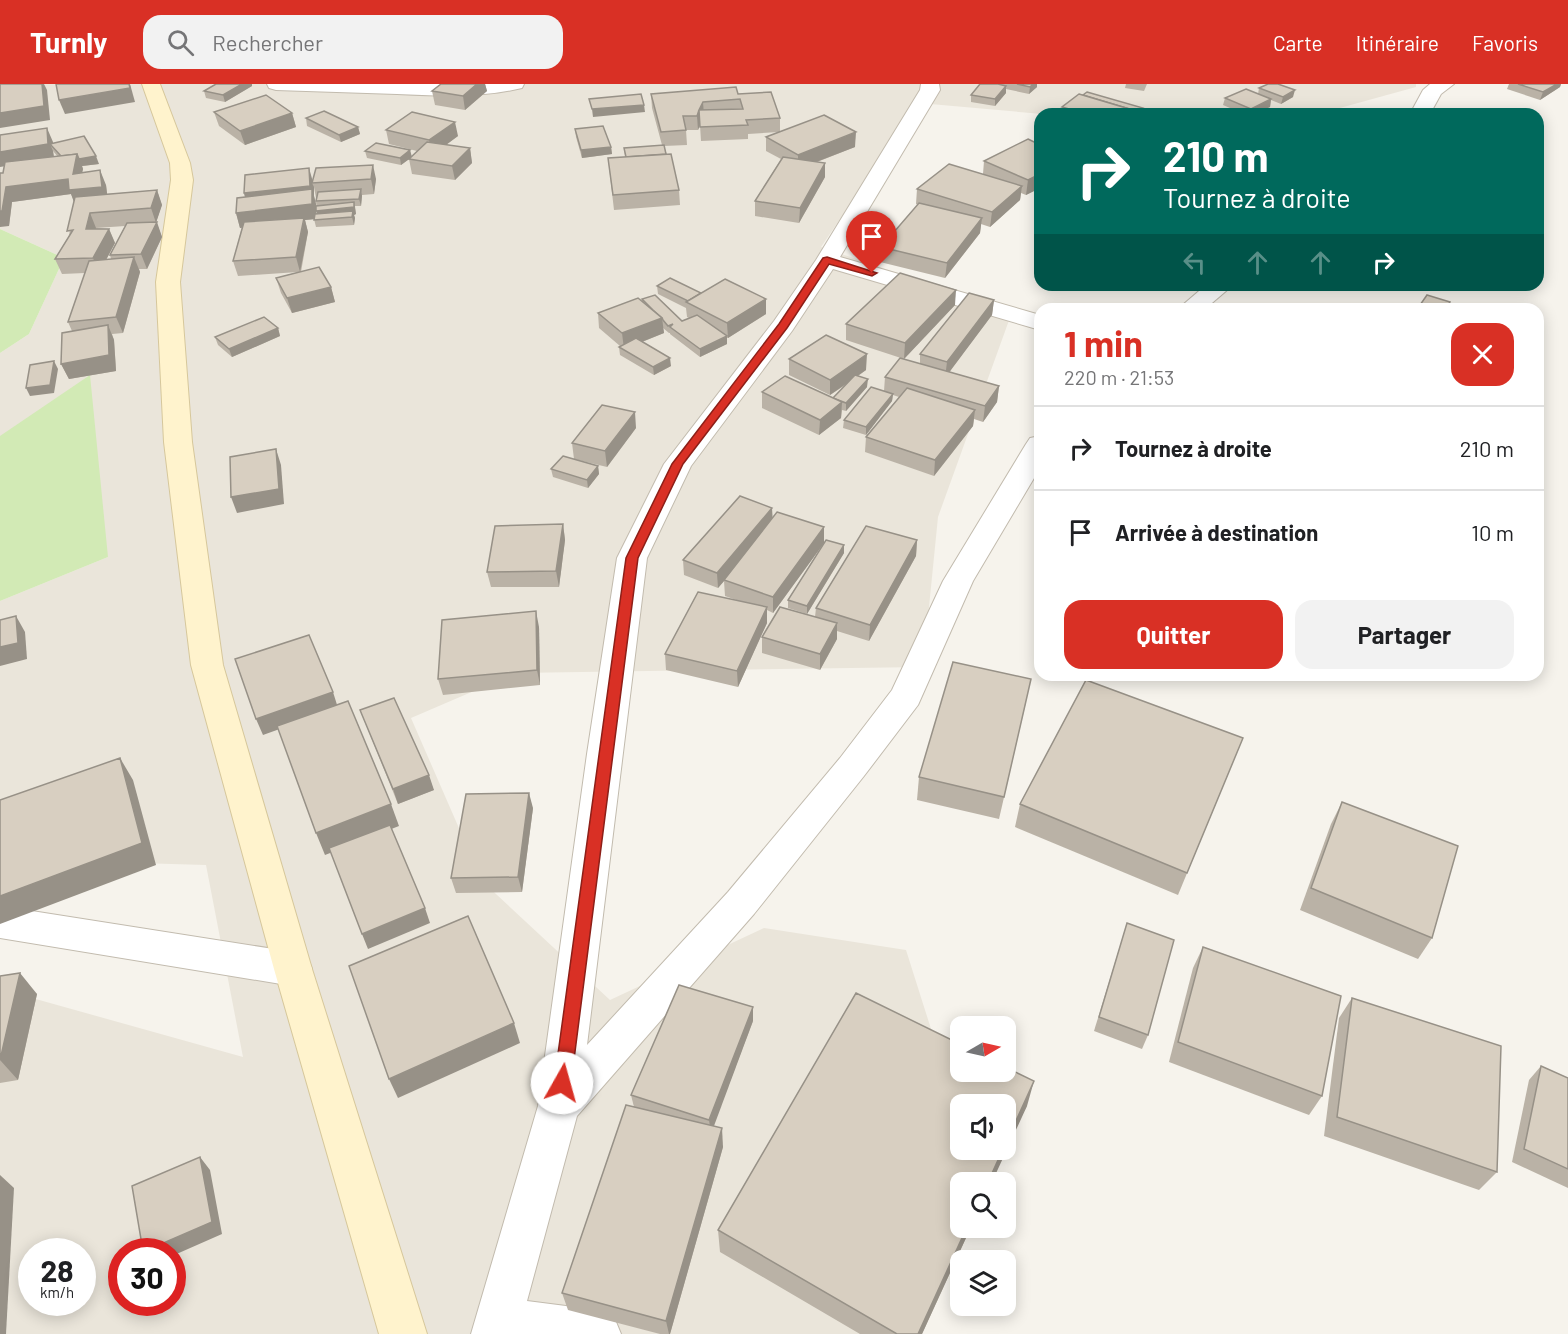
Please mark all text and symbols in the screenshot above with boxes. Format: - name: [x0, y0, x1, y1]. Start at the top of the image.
- search box: [143, 15, 563, 69]
- text: Turnly: [30, 25, 107, 59]
- icon: search: [164, 26, 197, 59]
- text: Rechercher: [212, 29, 323, 55]
- text: Carte: [1273, 30, 1323, 55]
- text: Itinéraire: [1356, 30, 1439, 55]
- text: Favoris: [1472, 30, 1538, 55]
- text: 210 m: [1163, 130, 1269, 180]
- icon: right: [1064, 132, 1142, 210]
- text: Tournez à droite: [1163, 181, 1351, 213]
- pin: [846, 211, 897, 273]
- icon: arrive: [855, 220, 888, 253]
- icon: left: [1178, 246, 1211, 279]
- icon: ahead: [1241, 246, 1274, 279]
- icon: ahead: [1304, 246, 1337, 279]
- icon: right: [1367, 246, 1400, 279]
- text: 1 min: [1064, 321, 1143, 364]
- button: close: [1451, 323, 1514, 386]
- text: 220 m · 21:53: [1064, 365, 1174, 389]
- icon: right: [1064, 432, 1097, 465]
- text: Tournez à droite: [1115, 435, 1272, 461]
- text: 210 m: [1460, 435, 1514, 461]
- icon: arrive: [1064, 516, 1097, 549]
- text: Arrivée à destination: [1115, 519, 1318, 545]
- text: 10 m: [1471, 519, 1514, 545]
- button: Quitter: [1064, 600, 1283, 669]
- button: Partager: [1295, 600, 1514, 669]
- north arrow: [950, 1016, 1016, 1082]
- map controls: [950, 1016, 1016, 1316]
- position arrow: [530, 1051, 594, 1115]
- button: sound: [950, 1094, 1016, 1160]
- button: search: [950, 1172, 1016, 1238]
- speed limit sign: 30: [108, 1238, 186, 1316]
- button: layers: [950, 1250, 1016, 1316]
- text: 28: [40, 1252, 74, 1288]
- text: km/h: [40, 1283, 74, 1301]

